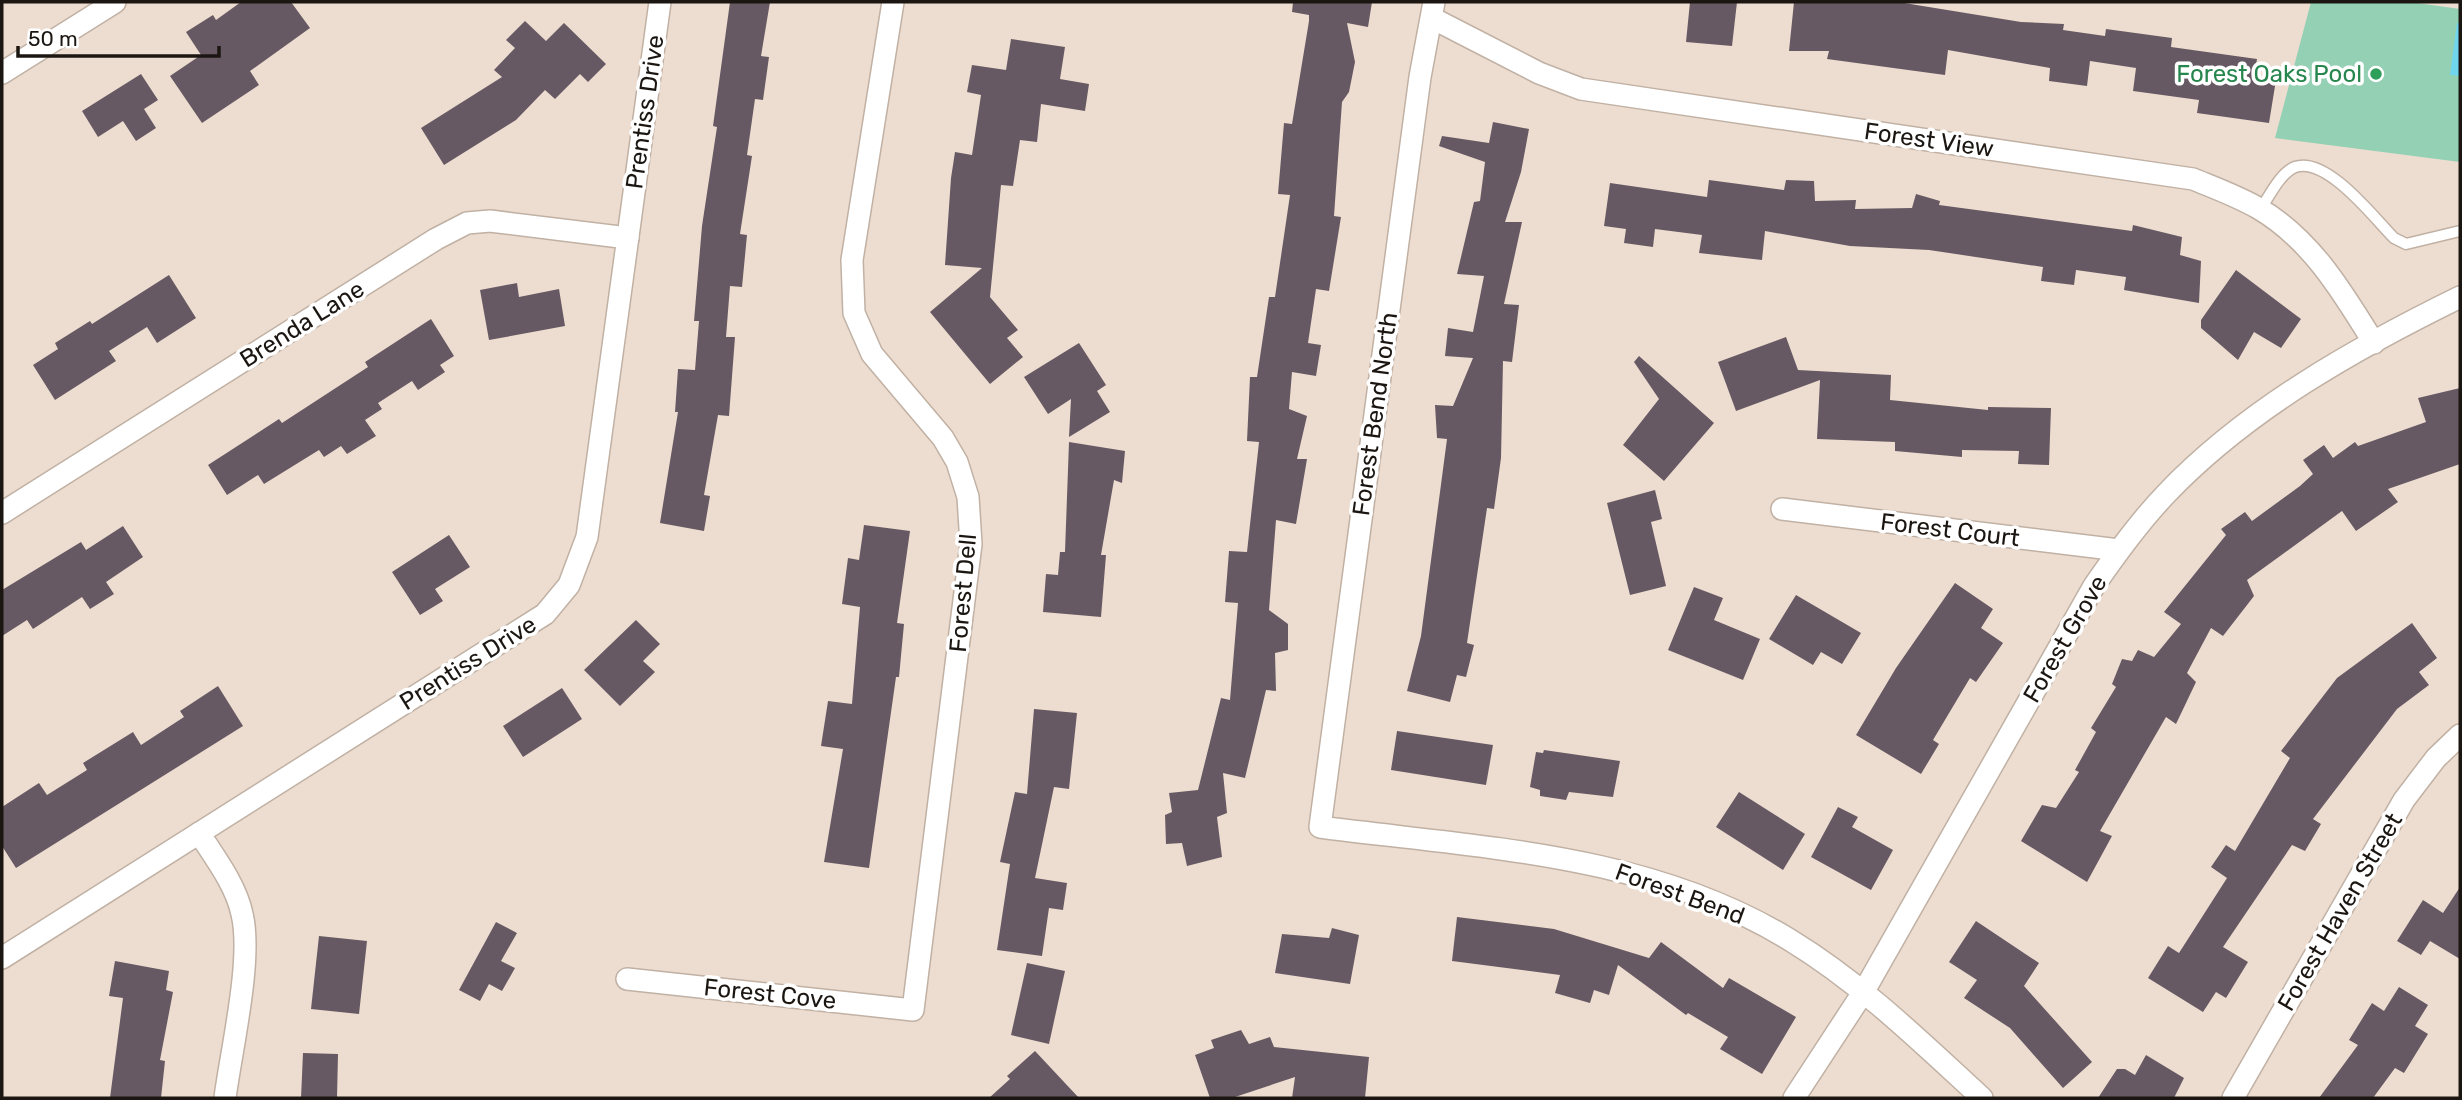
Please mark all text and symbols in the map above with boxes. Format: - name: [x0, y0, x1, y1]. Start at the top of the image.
- scale bar: [18, 14, 219, 58]
- text: 50 m: [28, 26, 78, 51]
- street label: Prentiss Drive: [620, 33, 670, 191]
- place label: Forest Oaks Pool: [2176, 60, 2362, 88]
- marker: Forest Oaks Pool: [2368, 66, 2384, 82]
- street label: Forest View: [1862, 117, 1996, 163]
- street label: Brenda Lane: [235, 275, 369, 373]
- street label: Forest Bend North: [1347, 311, 1403, 517]
- street label: Forest Court: [1879, 508, 2021, 552]
- street label: Forest Dell: [944, 533, 982, 653]
- street label: Forest Grove: [2017, 570, 2113, 708]
- street label: Prentiss Drive: [395, 610, 541, 716]
- street label: Forest Haven Street: [2272, 808, 2408, 1016]
- street label: Forest Bend: [1611, 858, 1749, 930]
- street label: Forest Cove: [702, 973, 838, 1015]

